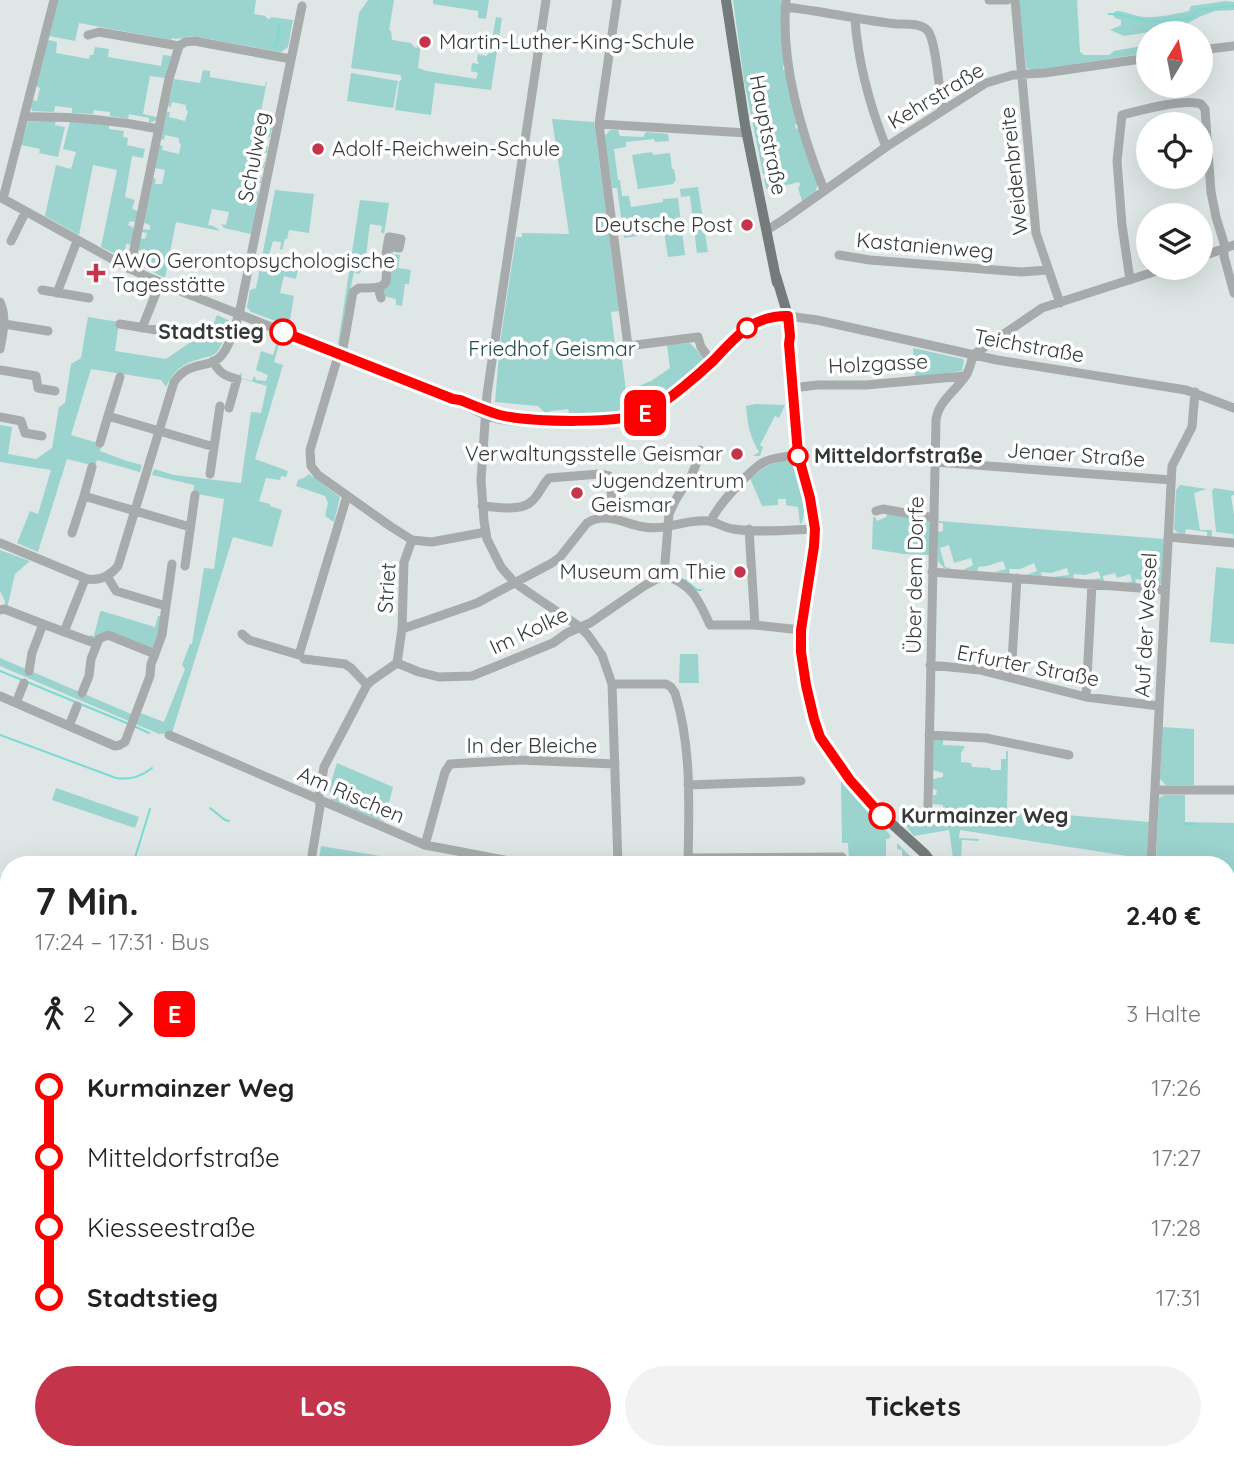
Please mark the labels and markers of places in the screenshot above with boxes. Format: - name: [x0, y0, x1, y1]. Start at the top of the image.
- place label: Martin-Luther-King-Schule: [439, 28, 695, 54]
- marker: Martin-Luther-King-Schule: [417, 34, 433, 50]
- place label: Adolf-Reichwein-Schule: [332, 135, 560, 161]
- marker: Adolf-Reichwein-Schule: [310, 141, 326, 157]
- place label: Deutsche Post: [594, 211, 733, 237]
- marker: Deutsche Post: [739, 217, 755, 233]
- place label: AWO Gerontopsychologische Tagesstätte: [112, 247, 395, 297]
- marker: AWO Gerontopsychologische Tagesstätte: [86, 263, 106, 283]
- place label: Stadtstieg: [158, 318, 264, 344]
- unlabelled marker: [737, 318, 757, 338]
- marker: Stadtstieg: [270, 319, 296, 345]
- place label: Verwaltungsstelle Geismar: [465, 440, 723, 466]
- place label: Mitteldorfstraße: [814, 442, 983, 468]
- marker: Verwaltungsstelle Geismar: [729, 446, 745, 462]
- marker: Mitteldorfstraße: [788, 446, 808, 466]
- place label: Jugendzentrum Geismar: [591, 467, 744, 517]
- marker: Jugendzentrum Geismar: [569, 485, 585, 501]
- place label: Museum am Thie: [560, 558, 726, 584]
- marker: Museum am Thie: [732, 564, 748, 580]
- place label: Kurmainzer Weg: [901, 802, 1068, 828]
- marker: Kurmainzer Weg: [869, 803, 895, 829]

